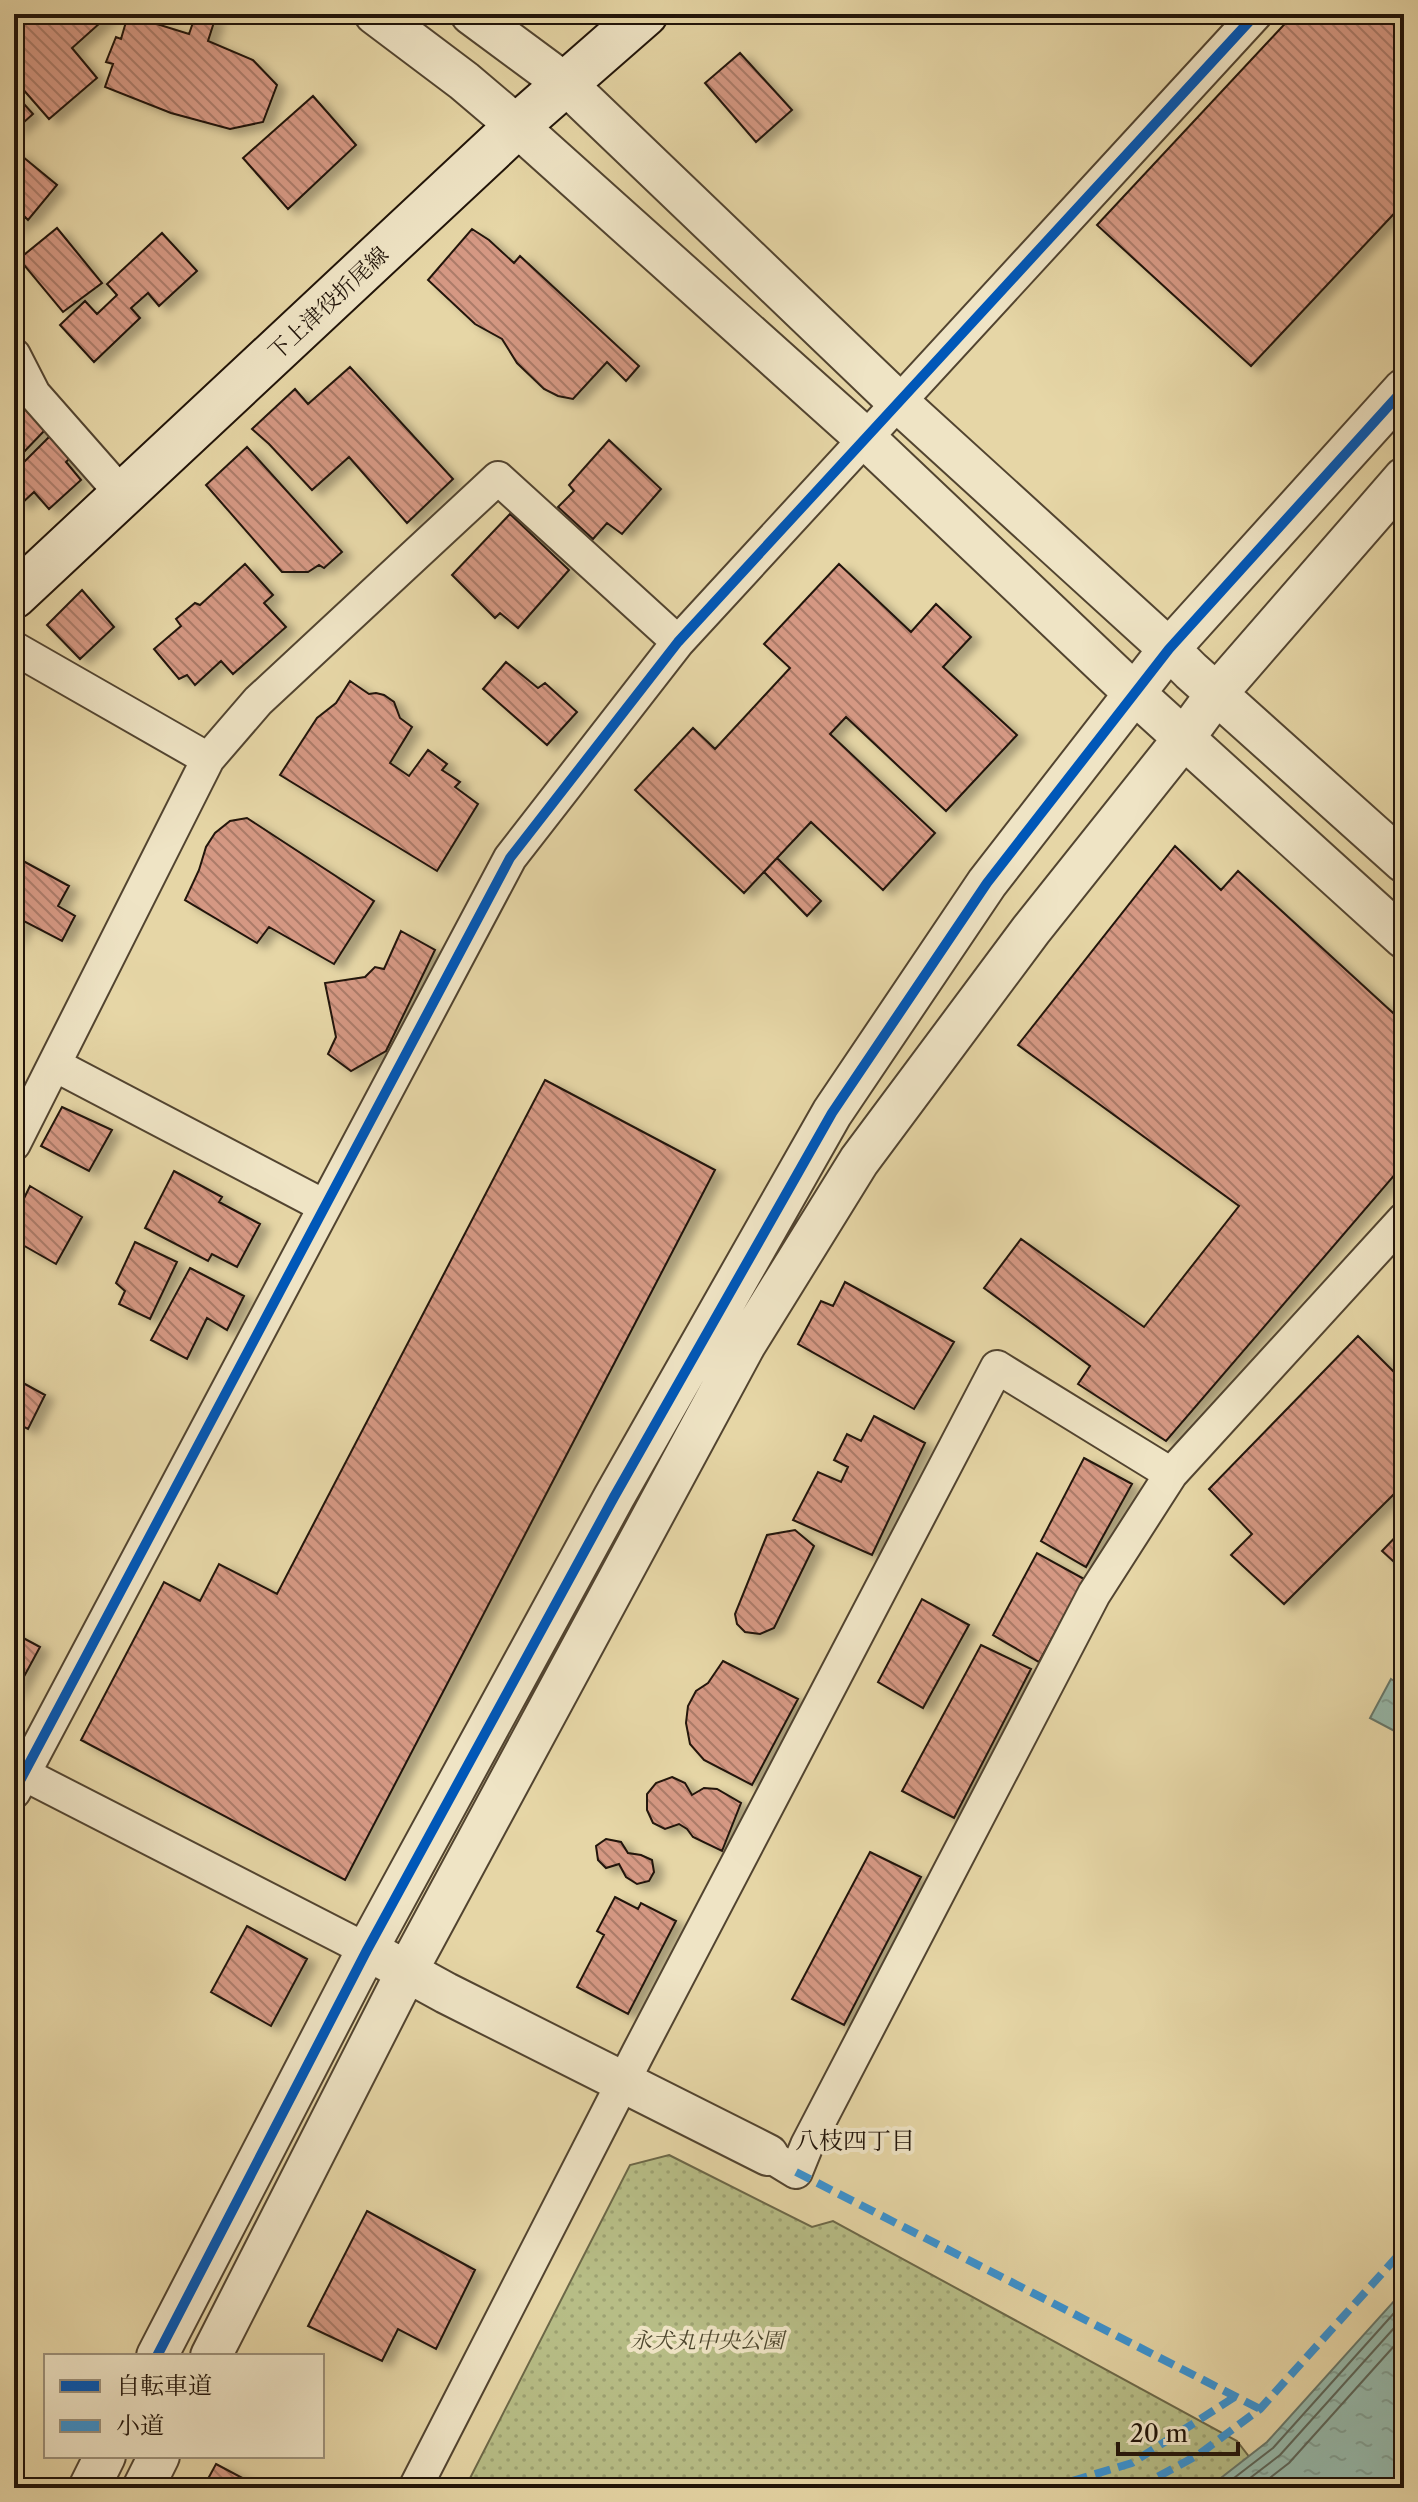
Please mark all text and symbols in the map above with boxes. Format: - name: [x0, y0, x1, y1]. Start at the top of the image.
- street label: 下上津役折尾線: [263, 241, 394, 366]
- district label: 八枝四丁目: [795, 2126, 915, 2155]
- park label: 永犬丸中央公園: [630, 2327, 787, 2354]
- legend: [44, 2354, 324, 2458]
- text: 自転車道: [116, 2371, 212, 2400]
- scale bar: [1118, 2406, 1238, 2456]
- text: 小道: [116, 2411, 164, 2440]
- text: 20 m: [1130, 2419, 1188, 2448]

